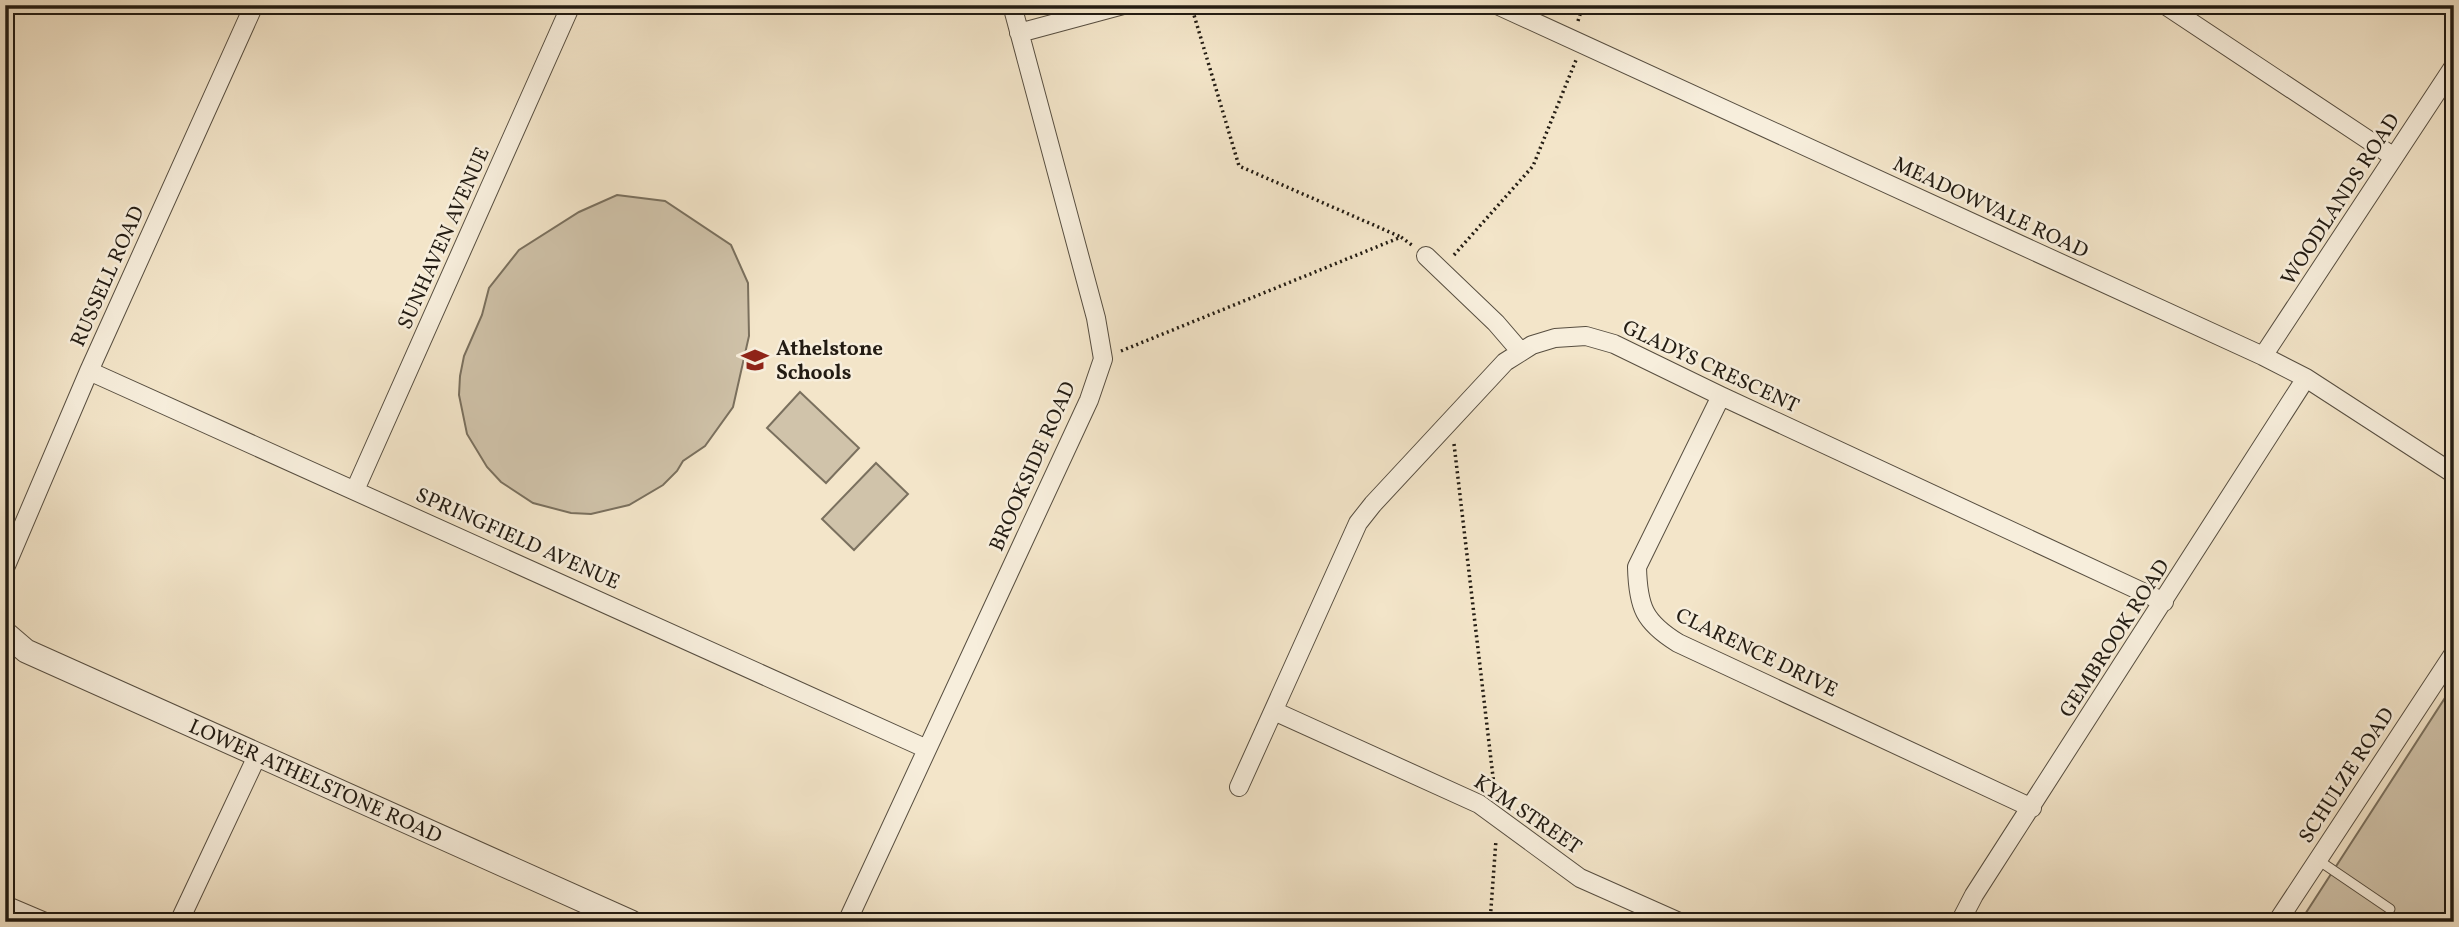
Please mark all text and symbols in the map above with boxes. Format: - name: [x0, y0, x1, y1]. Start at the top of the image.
- street label: WOODLANDS ROAD: [2275, 108, 2408, 291]
- street label: SUNHAVEN AVENUE: [391, 143, 498, 334]
- street label: MEADOWVALE ROAD: [1888, 150, 2093, 266]
- street label: RUSSELL ROAD: [64, 202, 152, 352]
- street label: GLADYS CRESCENT: [1617, 314, 1803, 421]
- place label: Athelstone Schools: [776, 335, 883, 388]
- school or university icon: Athelstone Schools: [740, 345, 770, 375]
- street label: BROOKSIDE ROAD: [983, 377, 1084, 556]
- street label: SPRINGFIELD AVENUE: [411, 481, 624, 598]
- street label: GEMBROOK ROAD: [2053, 554, 2177, 724]
- street label: CLARENCE DRIVE: [1670, 601, 1842, 705]
- street label: SCHULZE ROAD: [2292, 702, 2402, 849]
- street label: LOWER ATHELSTONE ROAD: [184, 713, 446, 851]
- street label: KYM STREET: [1467, 768, 1587, 862]

